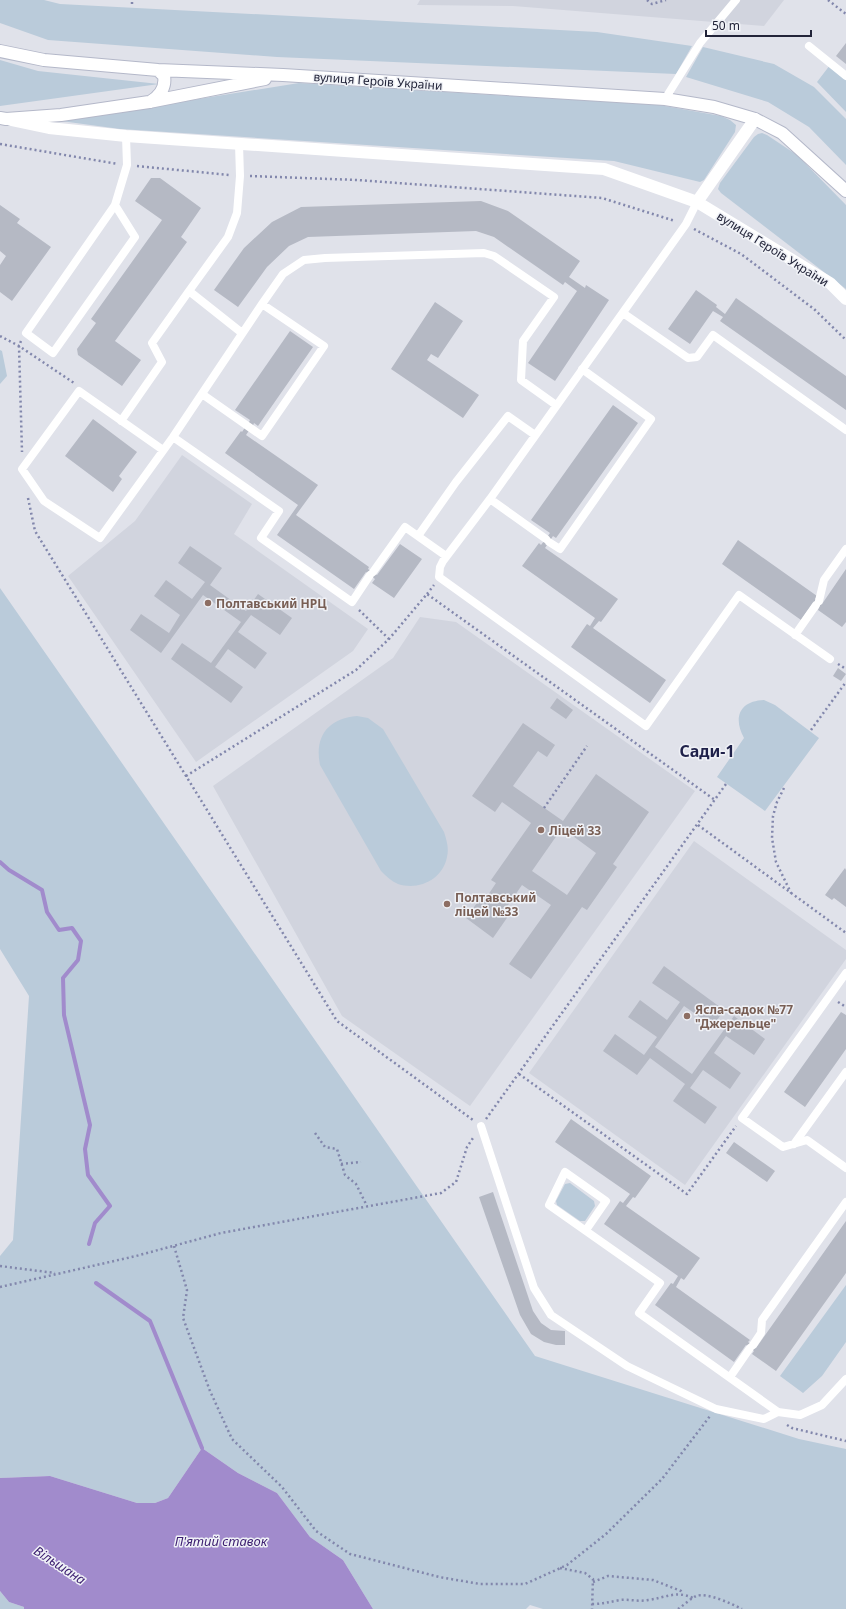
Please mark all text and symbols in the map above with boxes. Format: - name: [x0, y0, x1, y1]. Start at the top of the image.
- scale bar: [706, 12, 811, 38]
- text: 50 m: [712, 17, 740, 34]
- street label: вулиця Героїв України: [313, 68, 443, 94]
- street label: вулиця Героїв України: [714, 208, 832, 290]
- place label: Полтавський НРЦ: [216, 595, 327, 612]
- marker: Полтавський НРЦ: [203, 598, 213, 608]
- district label: Сади-1: [679, 740, 735, 762]
- place label: Ліцей 33: [549, 822, 601, 839]
- marker: Ліцей 33: [536, 825, 546, 835]
- place label: Полтавський ліцей №33: [455, 889, 536, 920]
- marker: Полтавський ліцей №33: [442, 899, 452, 909]
- place label: Ясла-садок №77 "Джерельце": [695, 1001, 793, 1032]
- marker: Ясла-садок №77 "Джерельце": [682, 1011, 692, 1021]
- water label: П'ятий ставок: [175, 1532, 268, 1550]
- water label: Вільшана: [31, 1542, 90, 1589]

